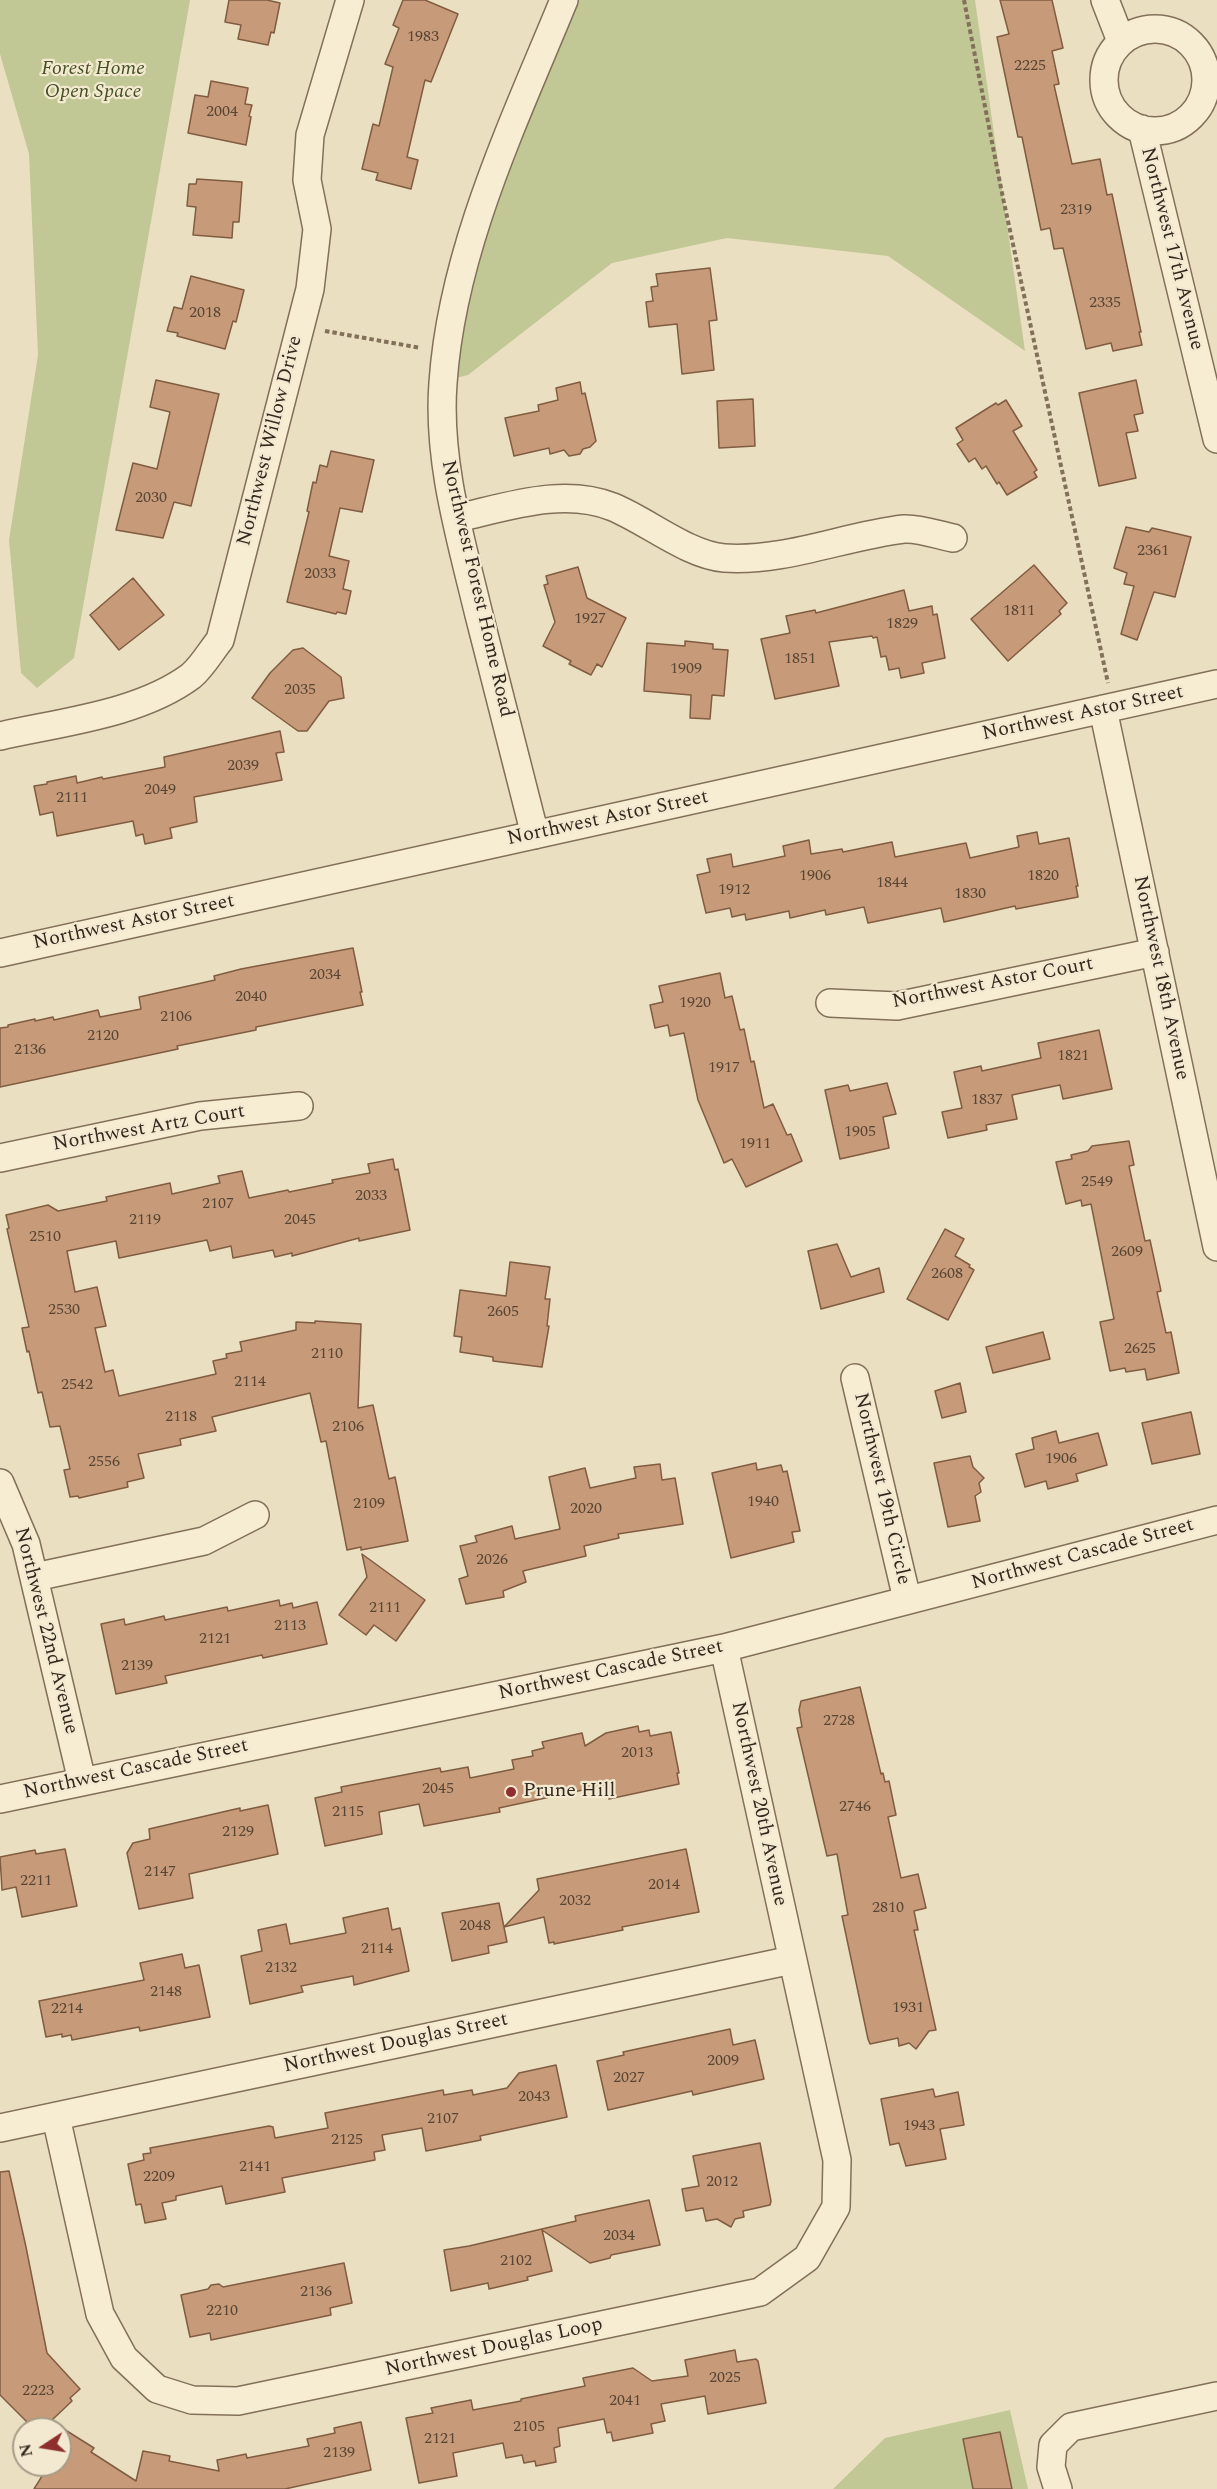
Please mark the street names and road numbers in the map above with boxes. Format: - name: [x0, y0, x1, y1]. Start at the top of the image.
- street label: Northwest 17th Avenue: [1134, 145, 1208, 353]
- street label: Northwest Willow Drive: [233, 333, 309, 549]
- street label: Northwest Forest Home Road: [435, 458, 517, 720]
- street label: Northwest Astor Street: [980, 681, 1186, 747]
- street label: Northwest Astor Street: [505, 786, 711, 852]
- street label: Northwest 18th Avenue: [1127, 874, 1193, 1082]
- street label: Northwest Astor Street: [31, 890, 237, 956]
- street label: Northwest Astor Court: [891, 953, 1095, 1015]
- street label: Northwest Artz Court: [51, 1100, 247, 1158]
- street label: Northwest 19th Circle: [847, 1391, 915, 1587]
- street label: Northwest Cascade Street: [969, 1514, 1197, 1596]
- street label: Northwest 22nd Avenue: [8, 1525, 82, 1737]
- street label: Northwest Cascade Street: [496, 1635, 726, 1707]
- street label: Northwest 20th Avenue: [725, 1700, 791, 1908]
- street label: Northwest Cascade Street: [21, 1734, 251, 1806]
- street label: Northwest Douglas Street: [282, 2009, 510, 2079]
- street label: Northwest Douglas Loop: [383, 2313, 605, 2383]

